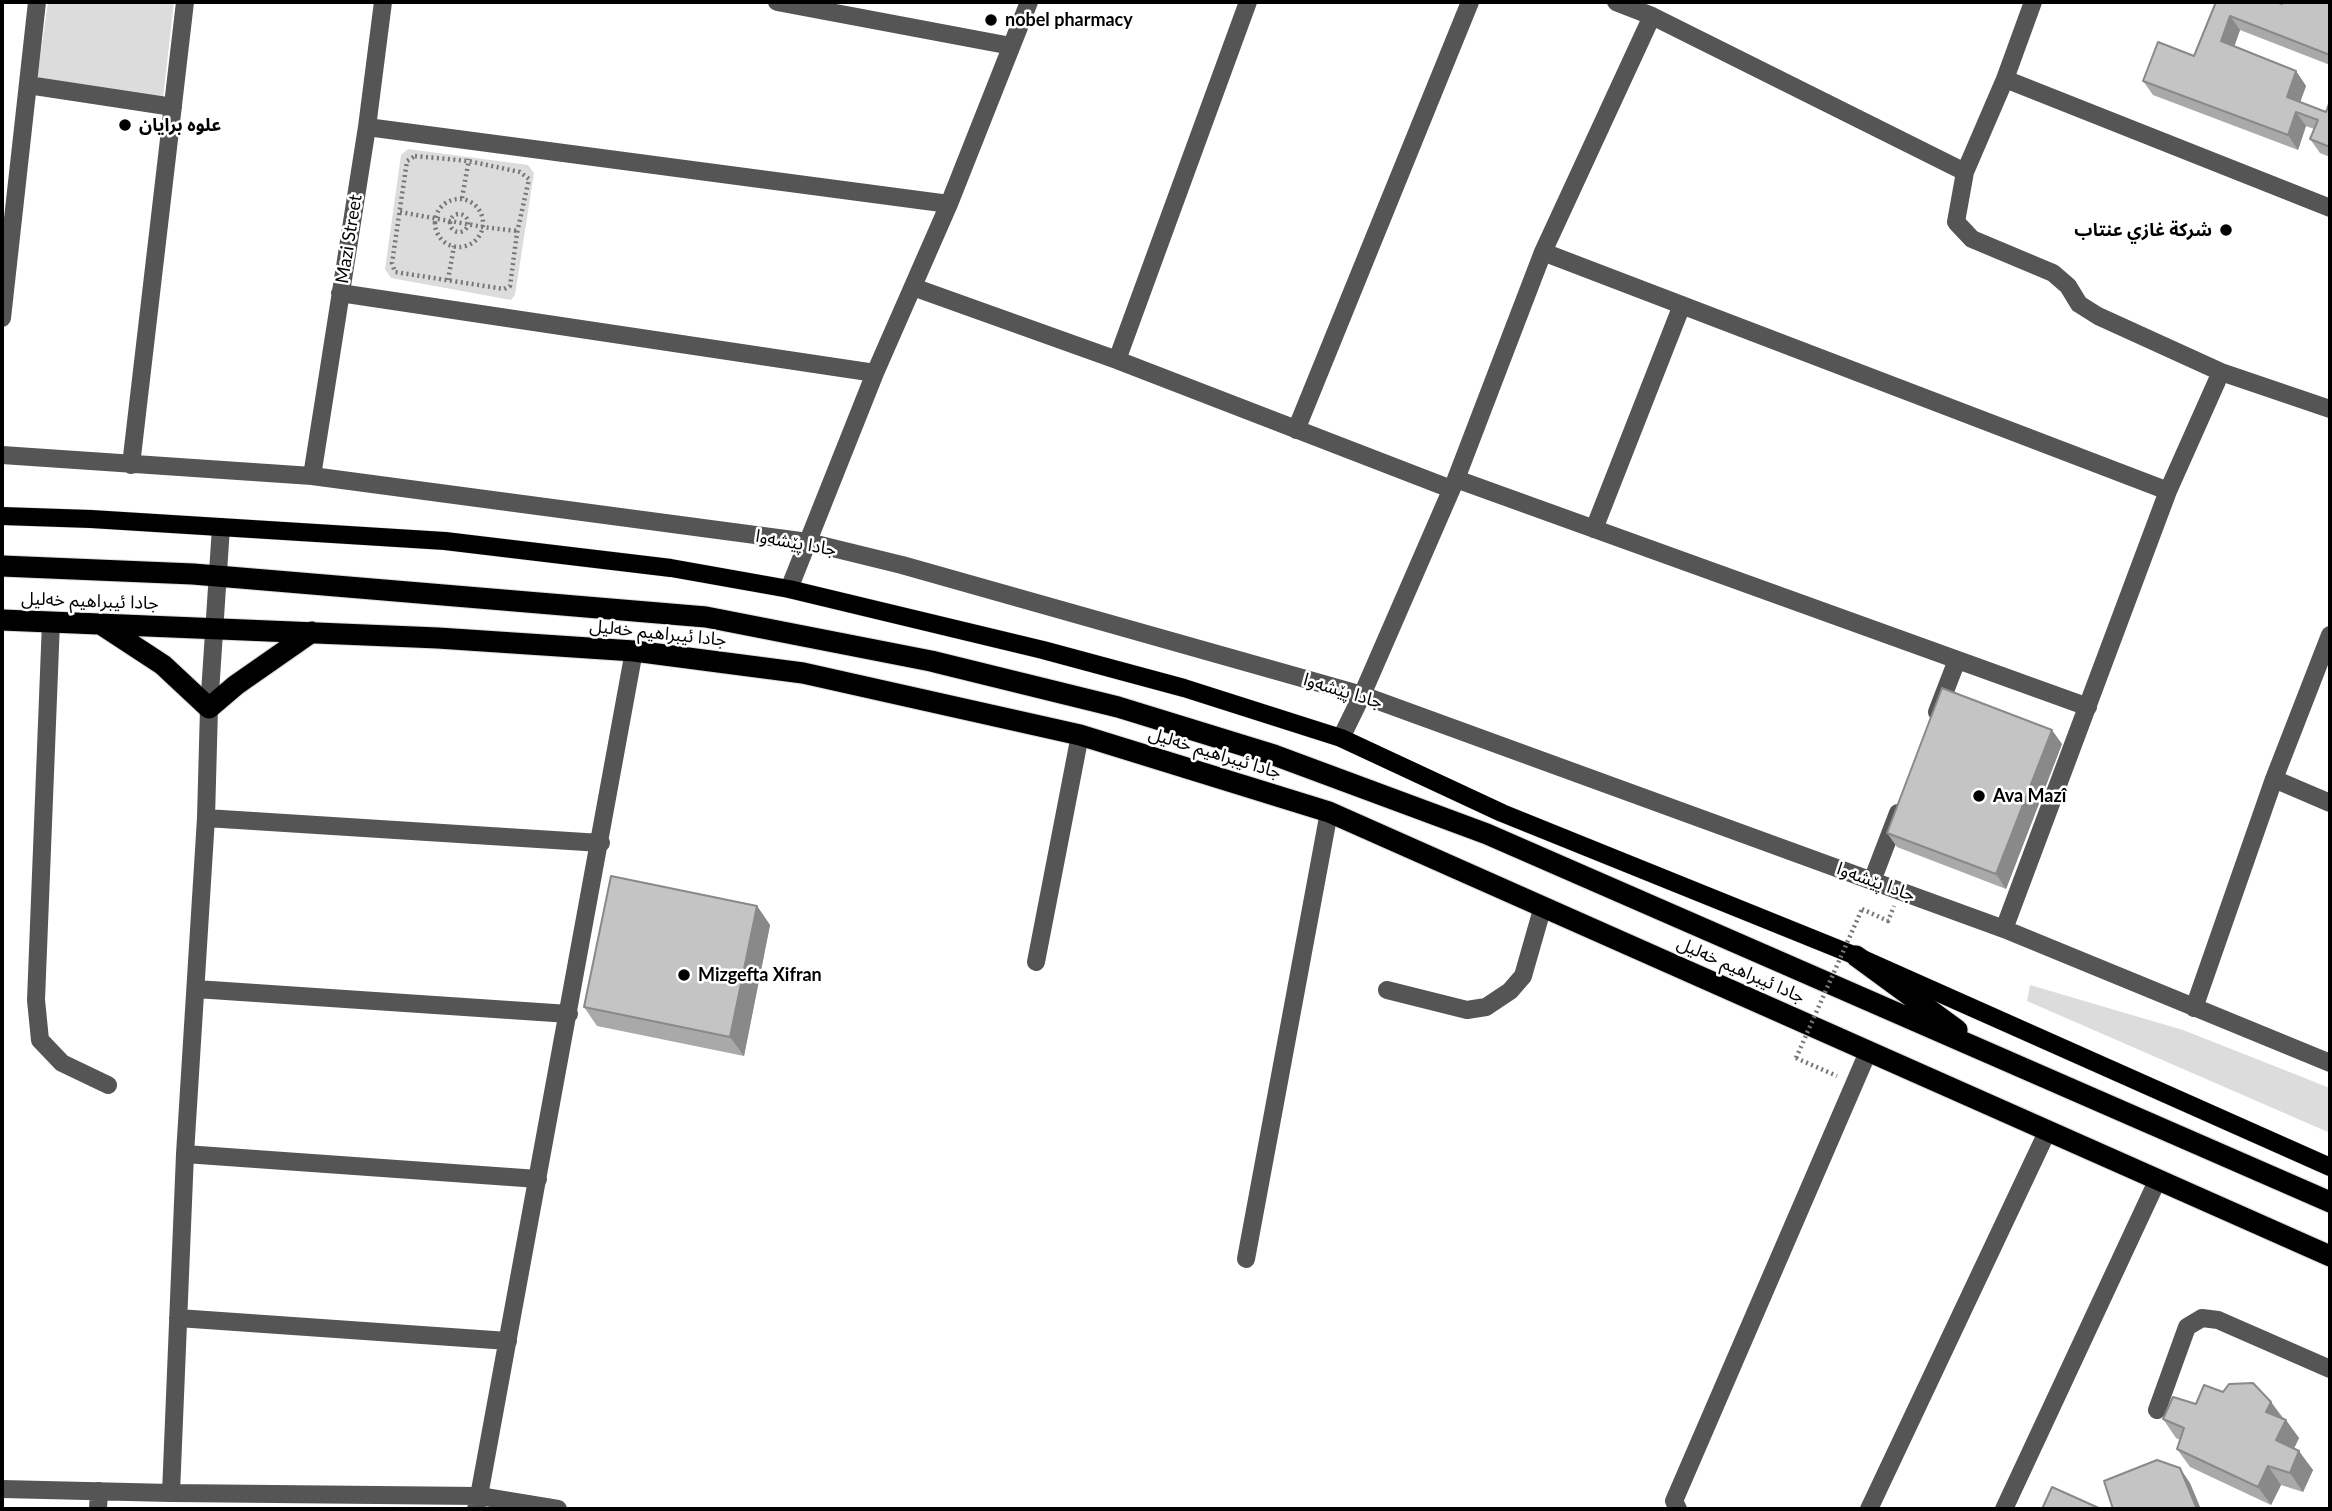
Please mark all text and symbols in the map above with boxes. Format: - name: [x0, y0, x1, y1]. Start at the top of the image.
- place label: nobel pharmacy: [1005, 9, 1133, 31]
- marker: nobel pharmacy: [983, 12, 999, 28]
- place label: علوه برايان: [139, 114, 221, 136]
- marker: علوه برايان: [117, 117, 133, 133]
- street label: Mazi Street: [331, 193, 367, 285]
- place label: شركة غازي عنتاب: [2074, 219, 2212, 241]
- marker: شركة غازي عنتاب: [2218, 222, 2234, 238]
- street label: جادا پێشەوا: [754, 525, 838, 561]
- street label: جادا ئیبراهیم خەلیل: [21, 588, 159, 614]
- street label: جادا ئیبراهیم خەلیل: [588, 615, 728, 651]
- street label: جادا پێشەوا: [1301, 669, 1385, 713]
- street label: جادا ئیبراهیم خەلیل: [1146, 723, 1284, 783]
- place label: Ava Mazî: [1993, 785, 2066, 807]
- marker: Ava Mazî: [1971, 788, 1987, 804]
- street label: جادا پێشەوا: [1834, 858, 1918, 906]
- street label: جادا ئیبراهیم خەلیل: [1674, 932, 1808, 1008]
- place label: Mizgefta Xifran: [698, 964, 822, 986]
- marker: Mizgefta Xifran: [676, 967, 692, 983]

